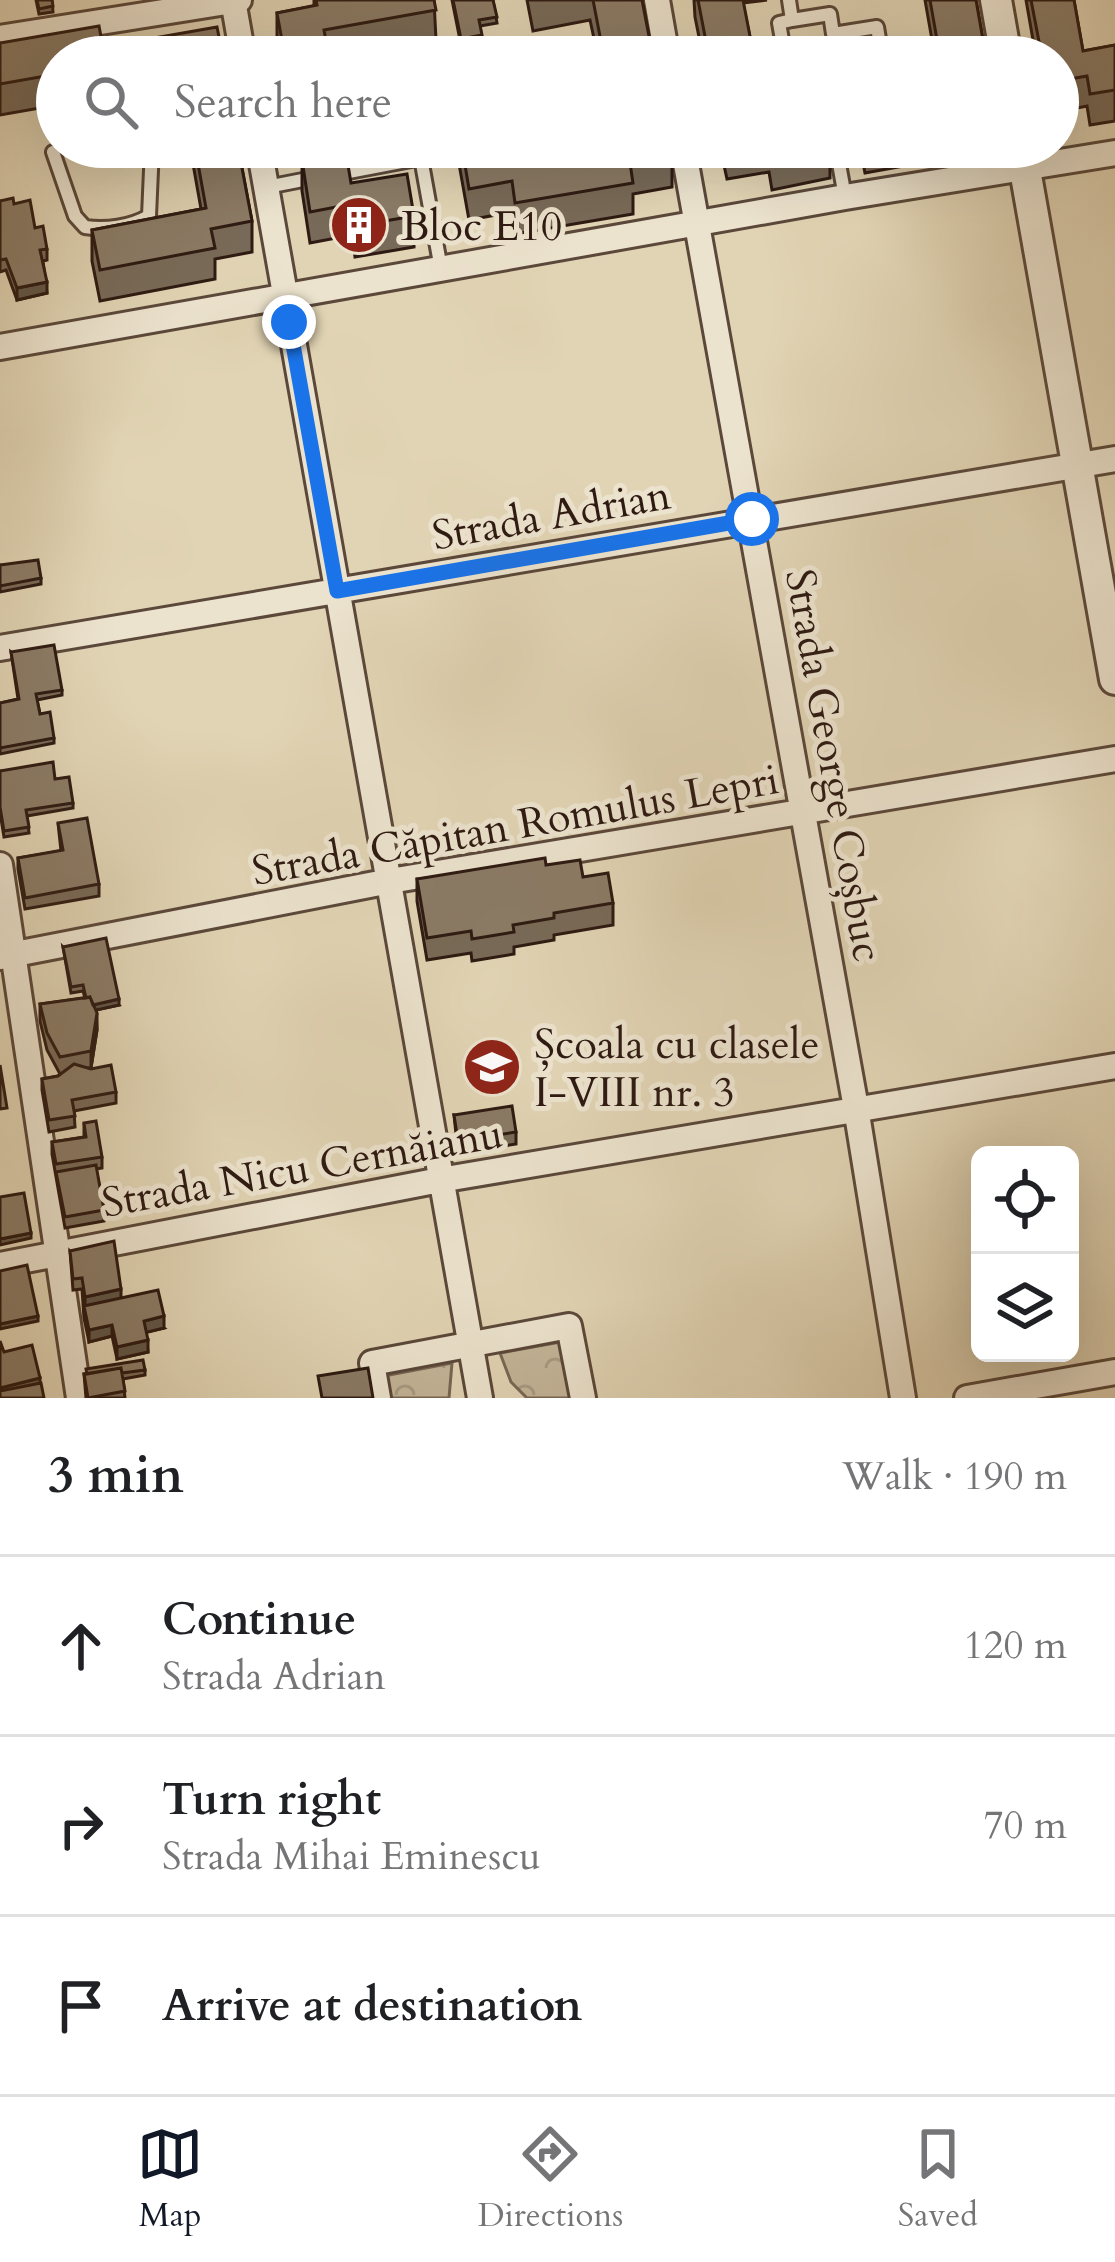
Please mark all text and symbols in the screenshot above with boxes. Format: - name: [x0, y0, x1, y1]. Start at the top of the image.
- search box: [36, 36, 1079, 168]
- icon: search: [78, 69, 144, 135]
- text: Search here: [174, 72, 392, 133]
- building icon: Bloc E10: [328, 194, 390, 256]
- place label: Bloc E10: [401, 198, 562, 255]
- route end: [262, 295, 316, 349]
- street label: Strada Adrian: [428, 466, 675, 564]
- route start: [725, 492, 779, 546]
- street label: Strada George Coșbuc: [771, 565, 896, 966]
- street label: Strada Căpitan Romulus Lepri: [248, 751, 783, 900]
- place label: Școala cu clasele I-VIII nr. 3: [534, 1016, 820, 1121]
- school or university icon: Școala cu clasele I-VIII nr. 3: [461, 1036, 523, 1098]
- street label: Strada Nicu Cernăianu: [97, 1105, 507, 1232]
- map controls: [971, 1146, 1079, 1362]
- button: locate: [971, 1146, 1079, 1254]
- button: layers: [971, 1254, 1079, 1362]
- text: 3 min: [48, 1441, 184, 1511]
- text: Walk · 190 m: [842, 1450, 1067, 1503]
- text: Continue: [162, 1589, 356, 1650]
- icon: ahead: [48, 1613, 114, 1679]
- text: 120 m: [964, 1619, 1067, 1672]
- text: Strada Adrian: [162, 1650, 386, 1703]
- text: Turn right: [162, 1769, 381, 1830]
- icon: right: [48, 1793, 114, 1859]
- text: 70 m: [984, 1799, 1067, 1852]
- text: Strada Mihai Eminescu: [162, 1830, 541, 1883]
- icon: arrive: [48, 1973, 114, 2039]
- text: Arrive at destination: [162, 1975, 582, 2036]
- tab: Map: [137, 2121, 203, 2238]
- tab: Directions: [478, 2121, 623, 2238]
- tab: Saved: [898, 2121, 978, 2238]

